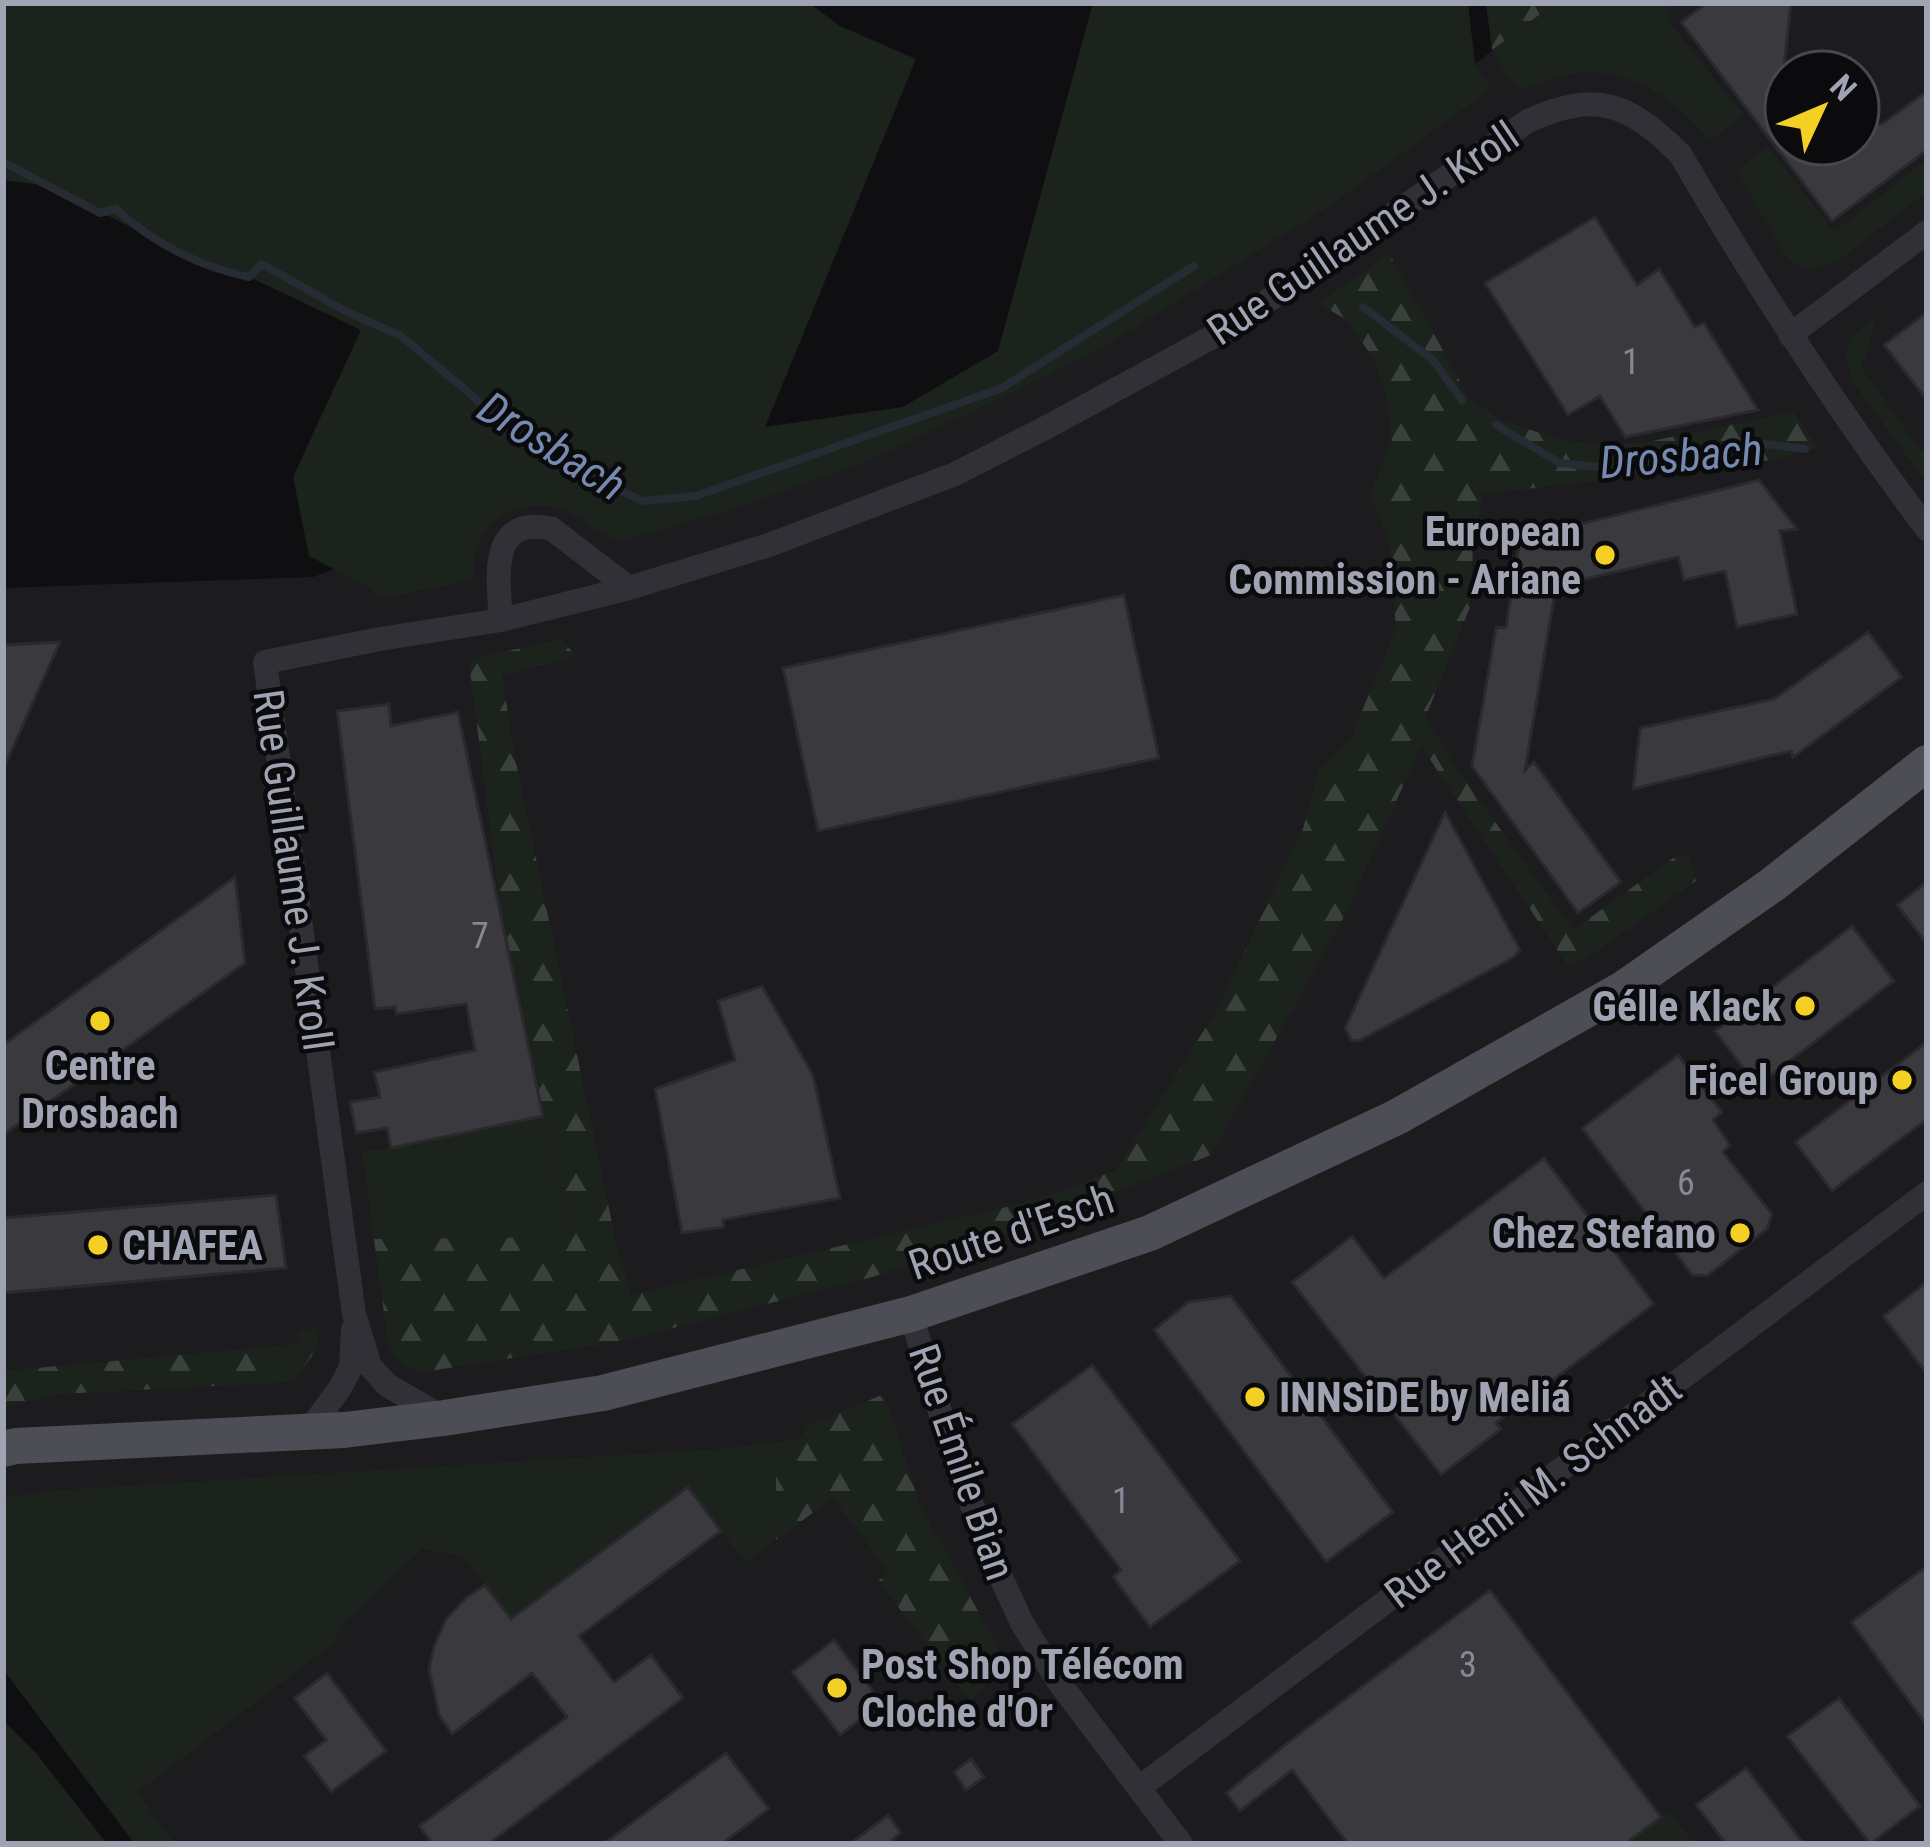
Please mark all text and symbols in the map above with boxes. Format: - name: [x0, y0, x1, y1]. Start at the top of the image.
- north arrow: [1762, 48, 1882, 168]
- text: N: [1822, 67, 1864, 108]
- street label: Rue Guillaume J. Kroll: [1198, 111, 1528, 355]
- house number: 1: [1622, 341, 1640, 383]
- water label: Drosbach: [469, 380, 635, 512]
- water label: Drosbach: [1597, 422, 1765, 490]
- place label: European Commission - Ariane: [1228, 507, 1581, 604]
- marker: European Commission - Ariane: [1592, 542, 1618, 568]
- street label: Rue Guillaume J. Kroll: [243, 686, 343, 1054]
- house number: 7: [471, 915, 489, 957]
- place label: Gélle Klack: [1592, 982, 1782, 1031]
- marker: Gélle Klack: [1792, 993, 1818, 1019]
- marker: Centre Drosbach: [87, 1008, 113, 1034]
- place label: Centre Drosbach: [21, 1041, 179, 1138]
- place label: Ficel Group: [1688, 1056, 1878, 1105]
- marker: Ficel Group: [1889, 1067, 1915, 1093]
- house number: 6: [1677, 1162, 1695, 1204]
- street label: Route d'Esch: [902, 1174, 1120, 1290]
- place label: Chez Stefano: [1492, 1209, 1716, 1258]
- marker: Chez Stefano: [1727, 1220, 1753, 1246]
- place label: CHAFEA: [122, 1221, 263, 1270]
- marker: CHAFEA: [85, 1232, 111, 1258]
- street label: Rue Émile Bian: [899, 1338, 1025, 1586]
- street label: Rue Henri M. Schnadt: [1375, 1364, 1691, 1618]
- place label: INNSiDE by Meliá: [1279, 1373, 1571, 1422]
- marker: INNSiDE by Meliá: [1242, 1384, 1268, 1410]
- house number: 1: [1112, 1480, 1130, 1522]
- place label: Post Shop Télécom Cloche d'Or: [861, 1640, 1184, 1737]
- house number: 3: [1459, 1644, 1477, 1686]
- marker: Post Shop Télécom Cloche d'Or: [824, 1675, 850, 1701]

